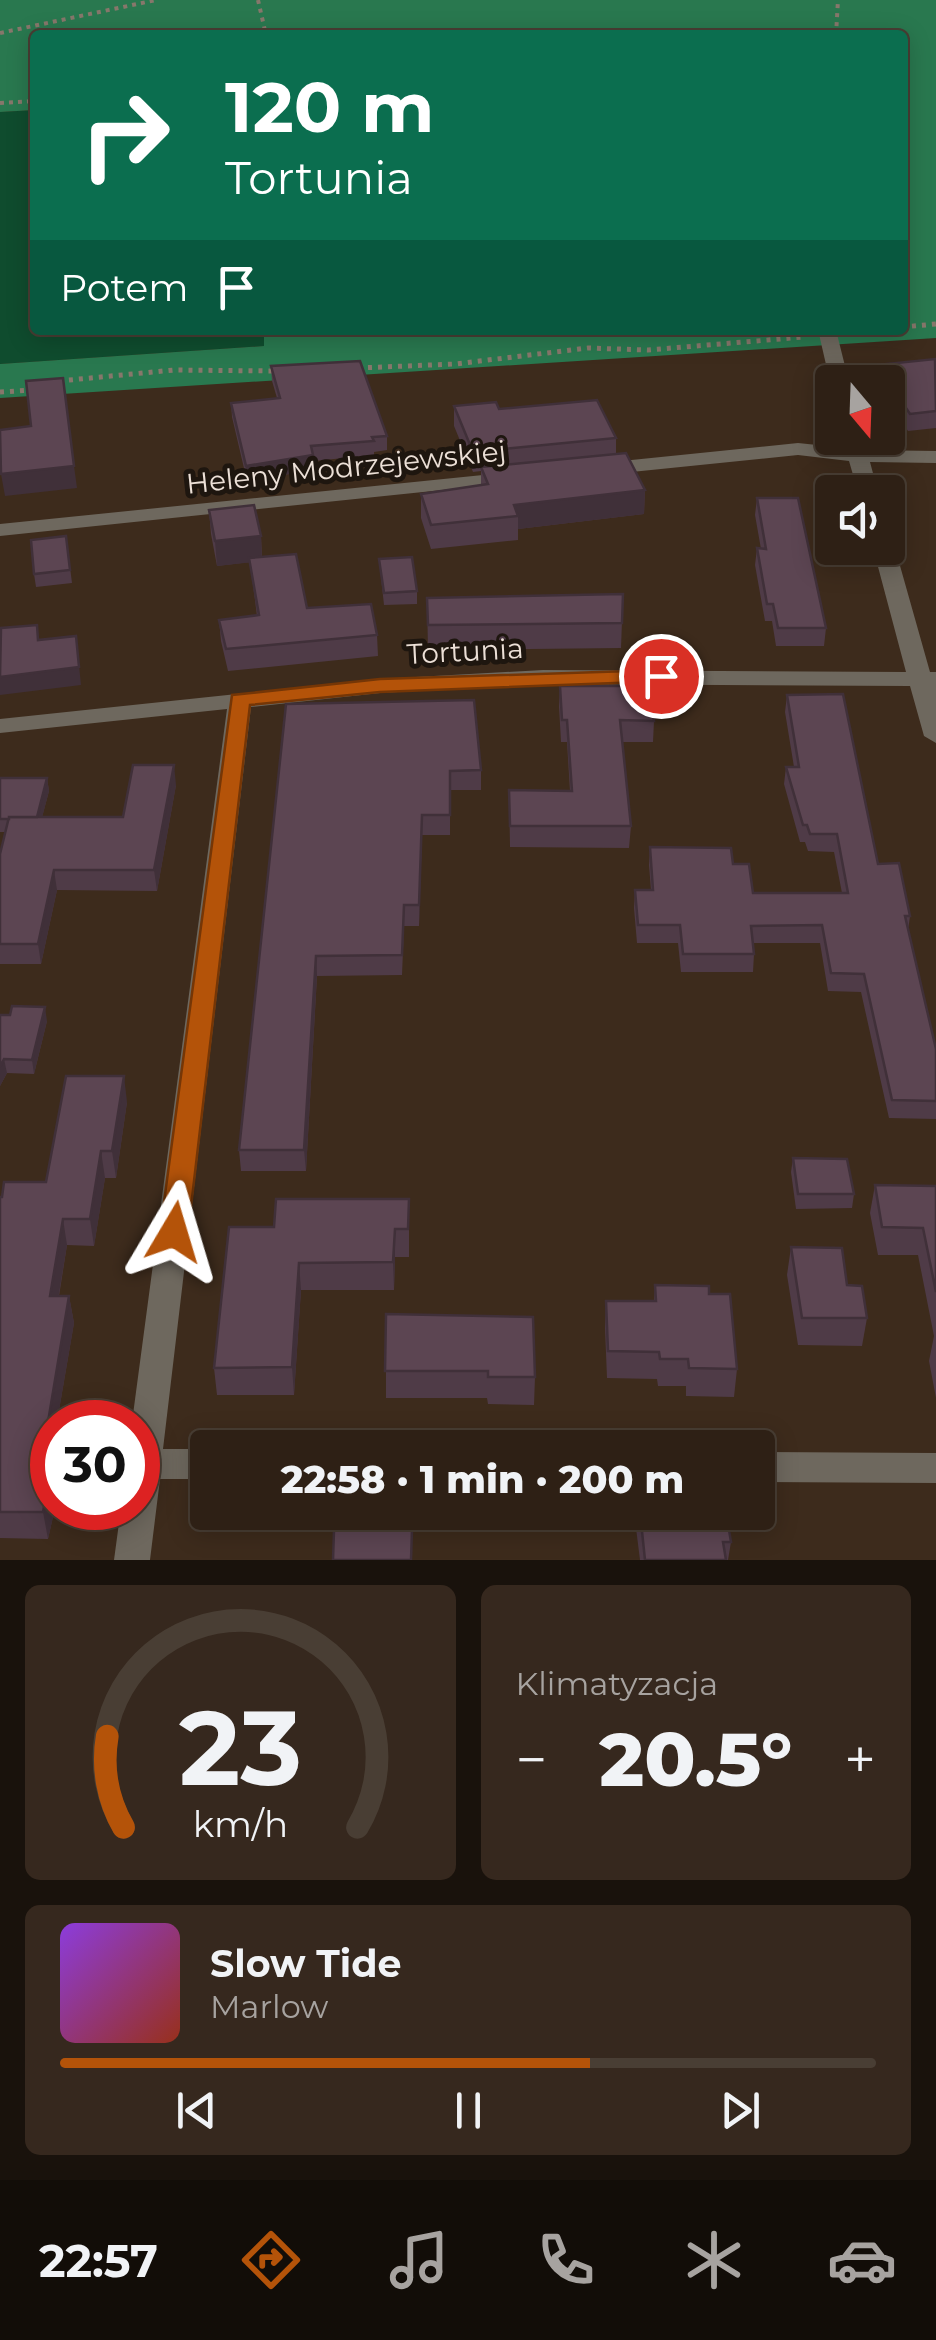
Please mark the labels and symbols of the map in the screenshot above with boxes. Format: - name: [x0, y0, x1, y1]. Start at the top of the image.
- north arrow: [815, 365, 905, 455]
- street label: Heleny Modrzejewskiej: [184, 433, 508, 501]
- street label: Tortunia: [406, 631, 524, 671]
- pin: [619, 634, 704, 719]
- position arrow: [122, 1180, 226, 1284]
- speed limit sign: 30: [30, 1400, 160, 1530]

